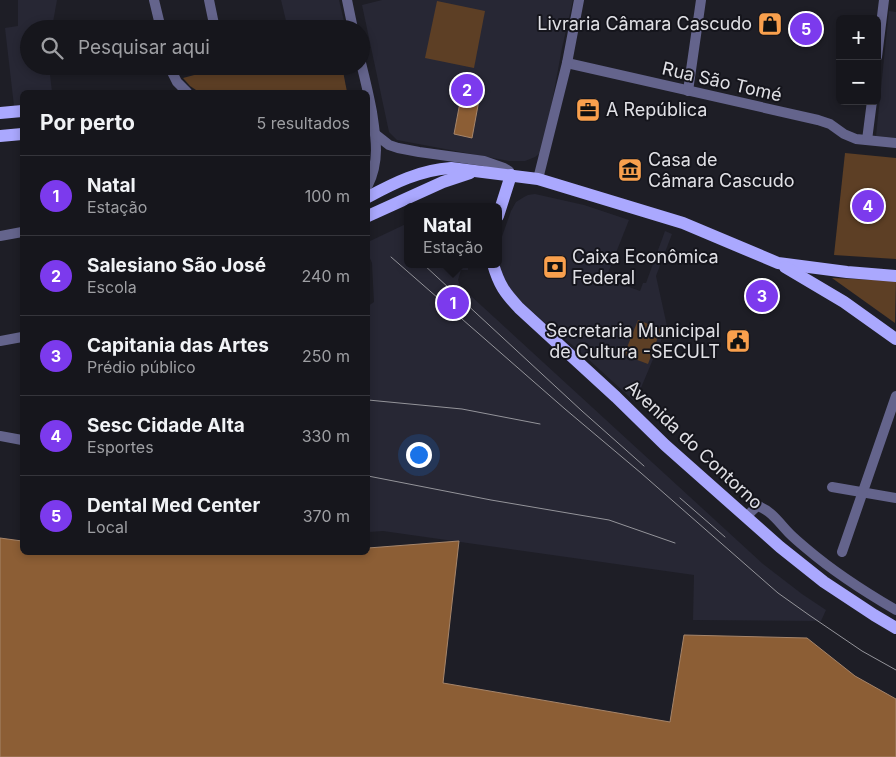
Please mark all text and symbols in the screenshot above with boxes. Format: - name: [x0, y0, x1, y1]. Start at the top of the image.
- pin: 5: [790, 10, 822, 48]
- shop icon: Livraria Câmara Cascudo: [757, 11, 783, 37]
- place label: Livraria Câmara Cascudo: [537, 13, 752, 34]
- map controls: [836, 15, 881, 105]
- button: +: [836, 15, 881, 60]
- search box: [20, 20, 370, 75]
- icon: search: [38, 34, 66, 62]
- text: Pesquisar aqui: [78, 36, 210, 59]
- street label: Rua São Tomé: [660, 58, 784, 105]
- button: −: [836, 60, 881, 105]
- pin: 2: [451, 71, 483, 109]
- office icon: A República: [575, 97, 601, 123]
- place label: A República: [606, 99, 707, 120]
- text: Por perto: [40, 110, 135, 135]
- text: 5 resultados: [257, 113, 350, 133]
- place label: Casa de Câmara Cascudo: [648, 149, 795, 191]
- museum icon: Casa de Câmara Cascudo: [617, 157, 643, 183]
- text: Natal: [87, 174, 136, 197]
- text: 1: [53, 186, 59, 206]
- text: 100 m: [305, 186, 350, 206]
- pin: 4: [852, 187, 884, 225]
- text: Estação: [87, 197, 147, 217]
- popup: [404, 203, 502, 268]
- text: Natal: [423, 214, 472, 237]
- text: Estação: [423, 237, 483, 257]
- place label: Caixa Econômica Federal: [572, 246, 719, 288]
- text: Salesiano São José: [87, 254, 266, 277]
- bank icon: Caixa Econômica Federal: [542, 254, 568, 280]
- text: 2: [51, 266, 61, 286]
- text: 240 m: [302, 266, 350, 286]
- text: Escola: [87, 277, 137, 297]
- pin: 3: [746, 277, 778, 315]
- pin: 1: [437, 284, 469, 322]
- place label: Secretaria Municipal de Cultura -SECULT: [546, 320, 720, 362]
- public building icon: Secretaria Municipal de Cultura -SECULT: [725, 328, 751, 354]
- text: Capitania das Artes: [87, 334, 269, 357]
- text: 3: [51, 346, 61, 366]
- text: 250 m: [302, 346, 350, 366]
- text: Prédio público: [87, 357, 196, 377]
- street label: Avenida do Contorno: [622, 376, 767, 513]
- text: Sesc Cidade Alta: [87, 414, 245, 437]
- text: 4: [51, 426, 61, 446]
- text: 330 m: [302, 426, 350, 446]
- text: Esportes: [87, 437, 154, 457]
- your location: [406, 442, 432, 468]
- text: Dental Med Center: [87, 494, 260, 517]
- text: 5: [51, 506, 61, 526]
- text: 370 m: [303, 506, 350, 526]
- text: Local: [87, 517, 128, 537]

